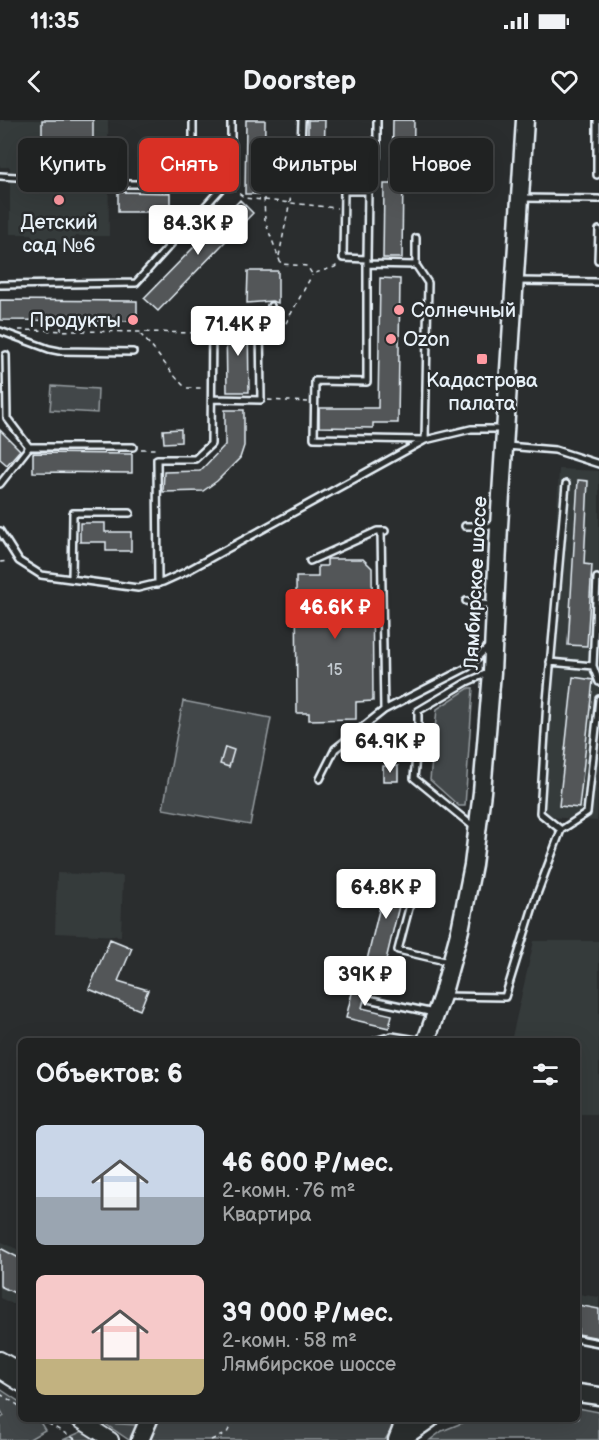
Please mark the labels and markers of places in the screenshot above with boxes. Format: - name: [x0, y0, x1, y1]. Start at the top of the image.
- marker: Детский сад №6: [52, 193, 66, 207]
- pin: 84.3K ₽: [143, 205, 253, 256]
- place label: Детский сад №6: [20, 211, 98, 258]
- place label: Солнечный: [411, 299, 516, 323]
- marker: Солнечный: [392, 303, 406, 317]
- pin: 71.4K ₽: [183, 306, 293, 357]
- place label: Продукты: [29, 309, 121, 333]
- marker: Продукты: [126, 313, 140, 327]
- place label: Ozon: [403, 328, 450, 352]
- marker: Ozon: [384, 332, 398, 346]
- marker: Кадастрова палата: [475, 352, 489, 366]
- place label: Кадастрова палата: [426, 369, 538, 416]
- pin: 46.6K ₽: [280, 589, 390, 640]
- pin: 64.9K ₽: [335, 723, 445, 774]
- pin: 64.8K ₽: [331, 869, 441, 920]
- pin: 39K ₽: [323, 956, 407, 1007]

